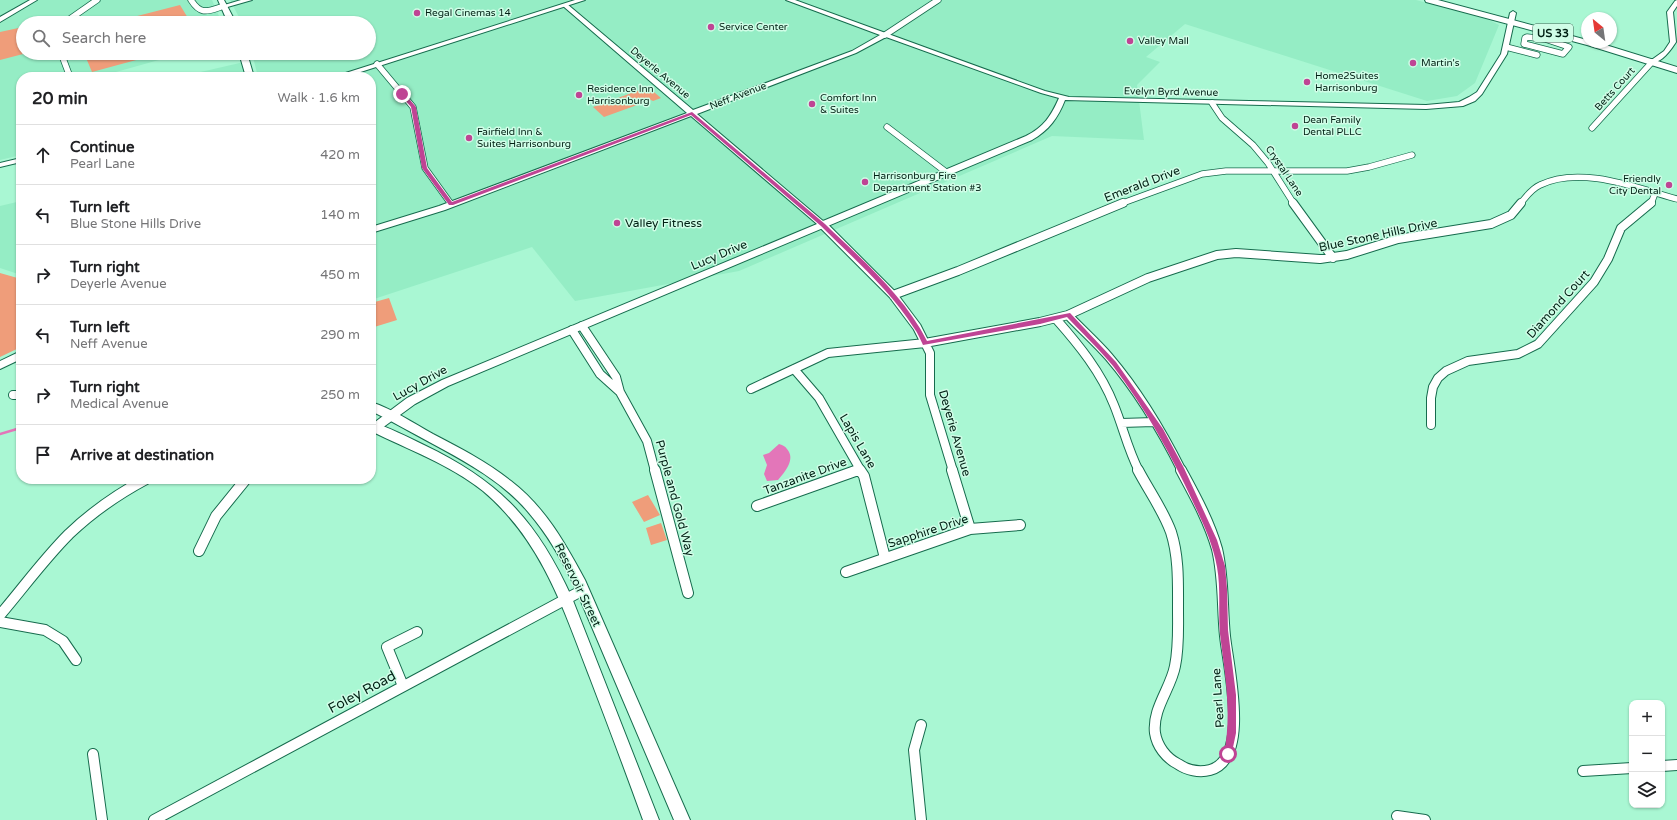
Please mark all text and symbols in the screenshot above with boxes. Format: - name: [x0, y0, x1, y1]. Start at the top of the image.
- place label: Regal Cinemas 14: [425, 7, 511, 19]
- marker: Regal Cinemas 14: [412, 8, 422, 18]
- north arrow: [1581, 12, 1617, 48]
- search box: [16, 16, 376, 60]
- place label: Service Center: [719, 21, 788, 33]
- marker: Service Center: [706, 22, 716, 32]
- road number: US 33: [1533, 24, 1573, 42]
- icon: search: [30, 27, 52, 49]
- text: Search here: [62, 29, 146, 47]
- place label: Valley Mall: [1138, 35, 1189, 47]
- marker: Valley Mall: [1125, 36, 1135, 46]
- street label: Deyerle Avenue: [628, 45, 693, 102]
- place label: Martin's: [1421, 57, 1460, 69]
- marker: Martin's: [1408, 58, 1418, 68]
- street label: Betts Court: [1592, 65, 1638, 113]
- place label: Home2Suites Harrisonburg: [1315, 70, 1379, 94]
- marker: Home2Suites Harrisonburg: [1302, 77, 1312, 87]
- street label: Neff Avenue: [708, 80, 768, 112]
- place label: Residence Inn Harrisonburg: [587, 83, 654, 107]
- route end: [393, 85, 411, 103]
- street label: Evelyn Byrd Avenue: [1124, 85, 1219, 99]
- text: 20 min: [32, 88, 88, 109]
- text: Walk · 1.6 km: [278, 90, 360, 106]
- marker: Residence Inn Harrisonburg: [574, 90, 584, 100]
- place label: Comfort Inn & Suites: [820, 92, 877, 116]
- marker: Comfort Inn & Suites: [807, 99, 817, 109]
- place label: Dean Family Dental PLLC: [1303, 114, 1362, 138]
- marker: Dean Family Dental PLLC: [1290, 121, 1300, 131]
- place label: Fairfield Inn & Suites Harrisonburg: [477, 126, 571, 150]
- marker: Fairfield Inn & Suites Harrisonburg: [464, 133, 474, 143]
- text: Continue: [70, 138, 134, 156]
- street label: Crystal Lane: [1263, 143, 1306, 199]
- icon: ahead: [32, 144, 54, 166]
- text: 420 m: [320, 147, 360, 163]
- text: Pearl Lane: [70, 156, 135, 172]
- street label: Emerald Drive: [1102, 163, 1182, 205]
- place label: Harrisonburg Fire Department Station #3: [873, 170, 982, 194]
- place label: Friendly City Dental: [1609, 173, 1662, 197]
- marker: Harrisonburg Fire Department Station #3: [860, 177, 870, 187]
- marker: Friendly City Dental: [1664, 180, 1674, 190]
- text: Turn left: [70, 198, 130, 216]
- icon: left: [32, 204, 54, 226]
- text: 140 m: [320, 207, 360, 223]
- text: Blue Stone Hills Drive: [70, 216, 201, 232]
- place label: Valley Fitness: [625, 216, 702, 230]
- street label: Blue Stone Hills Drive: [1317, 216, 1439, 254]
- marker: Valley Fitness: [612, 218, 622, 228]
- street label: Lucy Drive: [689, 237, 749, 273]
- text: Turn right: [70, 258, 140, 276]
- icon: right: [32, 264, 54, 286]
- text: 450 m: [320, 267, 360, 283]
- street label: Diamond Court: [1524, 267, 1593, 341]
- text: Deyerle Avenue: [70, 276, 167, 292]
- text: Turn left: [70, 318, 130, 336]
- icon: left: [32, 324, 54, 346]
- text: 290 m: [320, 327, 360, 343]
- text: Neff Avenue: [70, 336, 148, 352]
- street label: Lucy Drive: [390, 362, 450, 404]
- text: Turn right: [70, 378, 140, 396]
- icon: right: [32, 384, 54, 406]
- text: 250 m: [320, 387, 360, 403]
- street label: Deyerie Avenue: [936, 388, 974, 478]
- text: Medical Avenue: [70, 396, 169, 412]
- street label: Lapis Lane: [837, 411, 879, 471]
- street label: Purple and Gold Way: [653, 438, 697, 558]
- icon: arrive: [32, 444, 54, 466]
- text: Arrive at destination: [70, 446, 214, 464]
- street label: Tanzanite Drive: [762, 454, 849, 498]
- street label: Sapphire Drive: [886, 511, 970, 551]
- street label: Reservoir Street: [552, 541, 604, 629]
- street label: Foley Road: [325, 667, 399, 717]
- street label: Pearl Lane: [1209, 667, 1227, 728]
- map controls: [1629, 700, 1665, 808]
- button: +: [1629, 700, 1665, 736]
- button: −: [1629, 736, 1665, 772]
- route start: [1219, 745, 1237, 763]
- button: layers: [1629, 772, 1665, 808]

